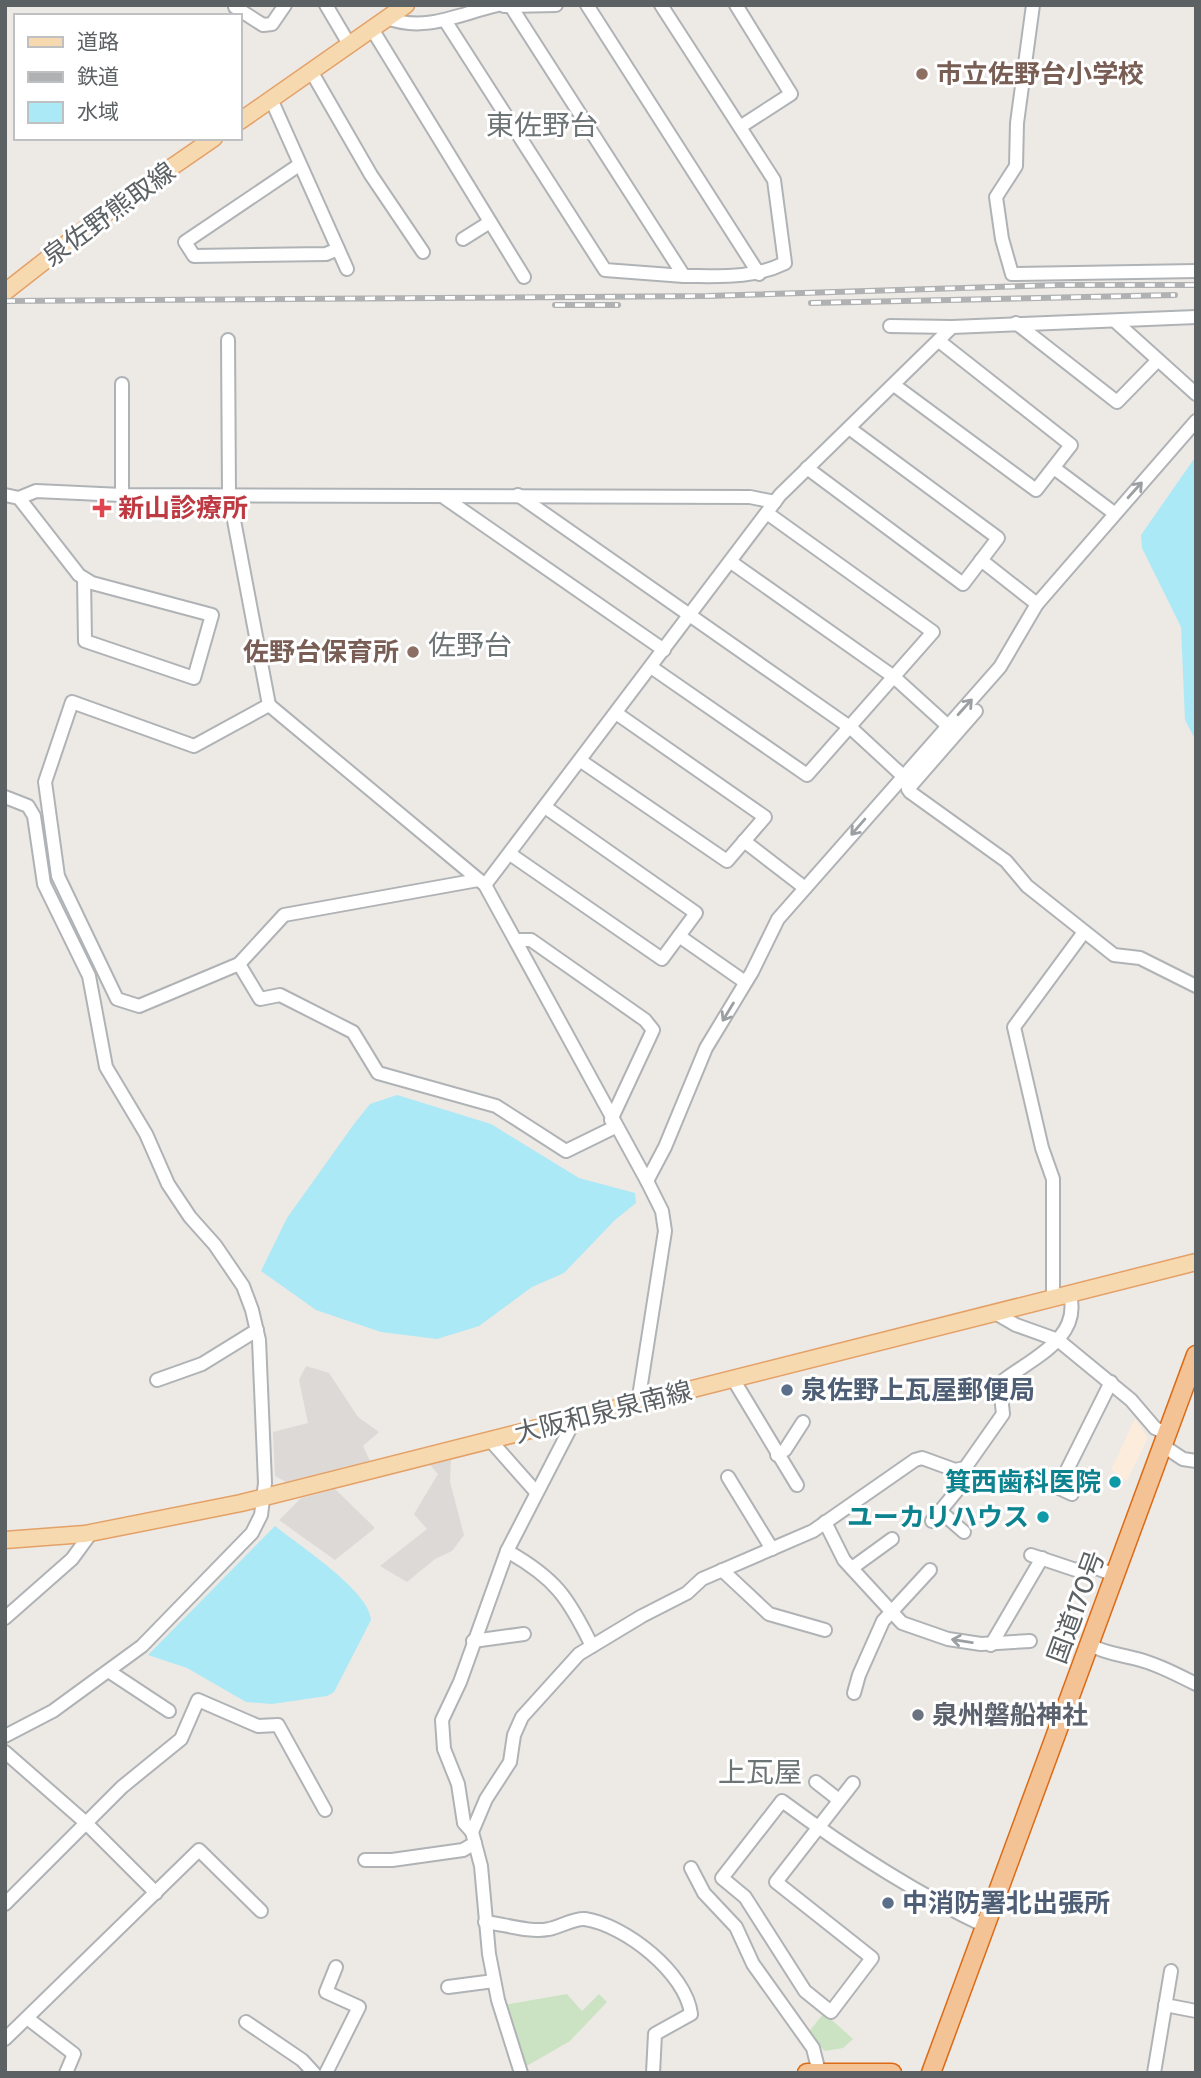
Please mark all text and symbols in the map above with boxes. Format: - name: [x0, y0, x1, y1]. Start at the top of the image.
- legend: [14, 14, 242, 140]
- text: 道路: [77, 29, 119, 54]
- place label: 市立佐野台小学校: [936, 58, 1144, 90]
- text: 鉄道: [77, 64, 119, 89]
- marker: 市立佐野台小学校: [914, 66, 930, 82]
- text: 水域: [77, 99, 119, 124]
- district label: 東佐野台: [486, 108, 598, 142]
- street label: 泉佐野熊取線: [36, 155, 182, 273]
- one-way arrow: [1127, 481, 1143, 499]
- place label: 新山診療所: [118, 492, 248, 524]
- marker: 新山診療所: [92, 498, 112, 518]
- district label: 佐野台: [428, 628, 512, 662]
- place label: 佐野台保育所: [243, 636, 399, 668]
- marker: 佐野台保育所: [405, 644, 421, 660]
- one-way arrow: [957, 698, 973, 716]
- one-way arrow: [850, 818, 866, 836]
- one-way arrow: [720, 1001, 734, 1021]
- street label: 大阪和泉泉南線: [511, 1374, 695, 1450]
- place label: 泉佐野上瓦屋郵便局: [801, 1374, 1035, 1406]
- marker: 泉佐野上瓦屋郵便局: [779, 1382, 795, 1398]
- place label: 箕西歯科医院: [945, 1466, 1101, 1498]
- marker: 箕西歯科医院: [1107, 1474, 1123, 1490]
- place label: ユーカリハウス: [847, 1501, 1029, 1533]
- marker: ユーカリハウス: [1035, 1509, 1051, 1525]
- street label: 国道170号: [1041, 1546, 1111, 1668]
- one-way arrow: [951, 1634, 974, 1647]
- place label: 泉州磐船神社: [932, 1699, 1088, 1731]
- marker: 泉州磐船神社: [910, 1707, 926, 1723]
- district label: 上瓦屋: [718, 1755, 802, 1789]
- place label: 中消防署北出張所: [902, 1887, 1110, 1919]
- marker: 中消防署北出張所: [880, 1895, 896, 1911]

